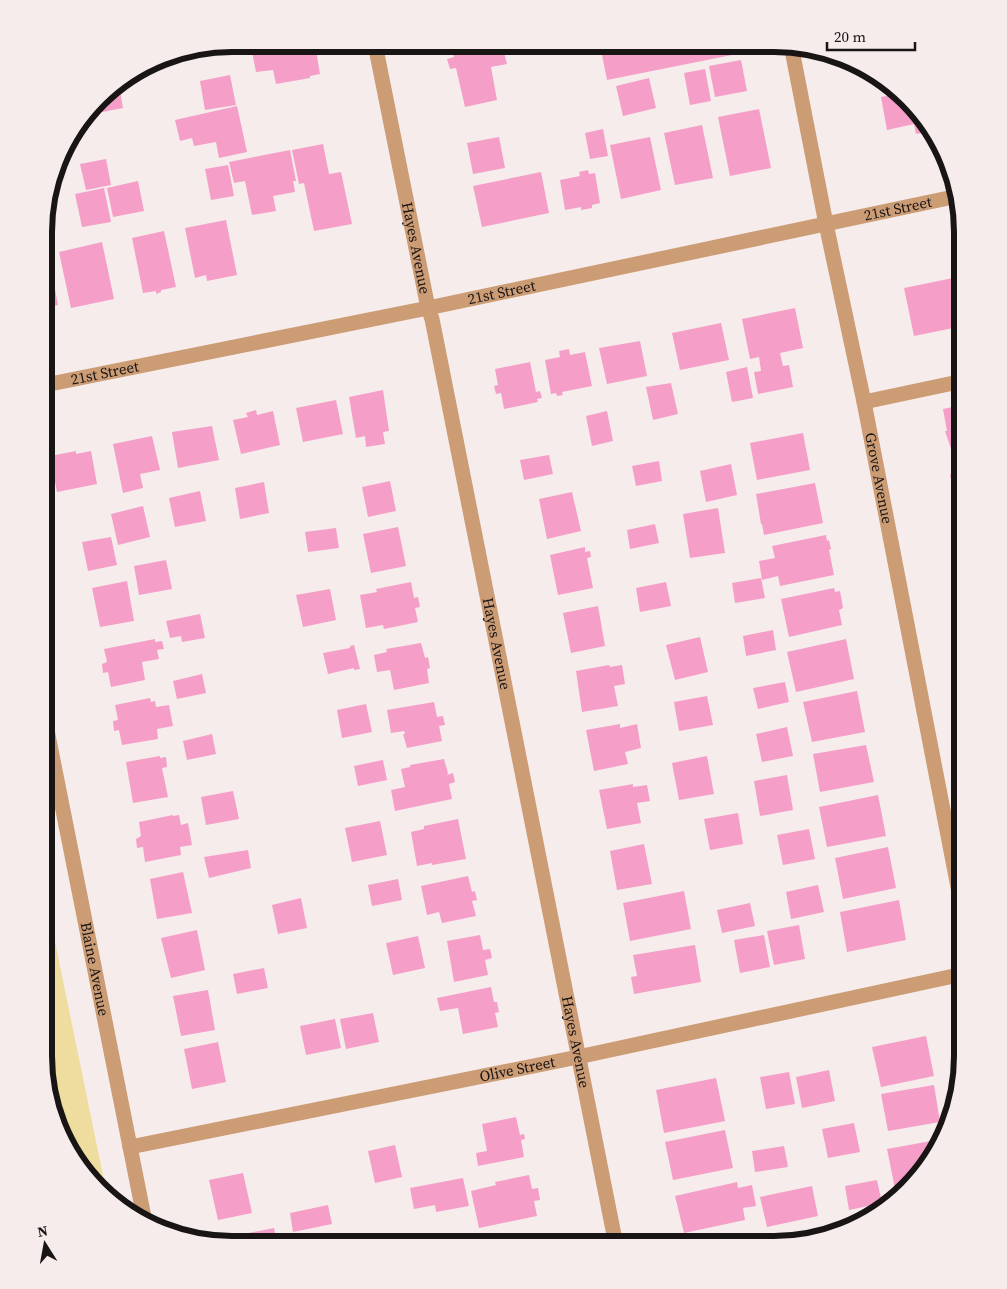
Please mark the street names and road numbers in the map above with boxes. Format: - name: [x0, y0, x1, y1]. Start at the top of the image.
- street label: 21st Street: [862, 191, 934, 226]
- street label: Hayes Avenue: [397, 200, 436, 296]
- street label: 21st Street: [466, 275, 538, 309]
- street label: 21st Street: [69, 355, 141, 390]
- street label: Grove Avenue: [860, 431, 898, 526]
- street label: Hayes Avenue: [478, 596, 516, 692]
- street label: Blaine Avenue: [75, 920, 115, 1018]
- street label: Hayes Avenue: [557, 994, 596, 1090]
- street label: Olive Street: [478, 1051, 557, 1087]

